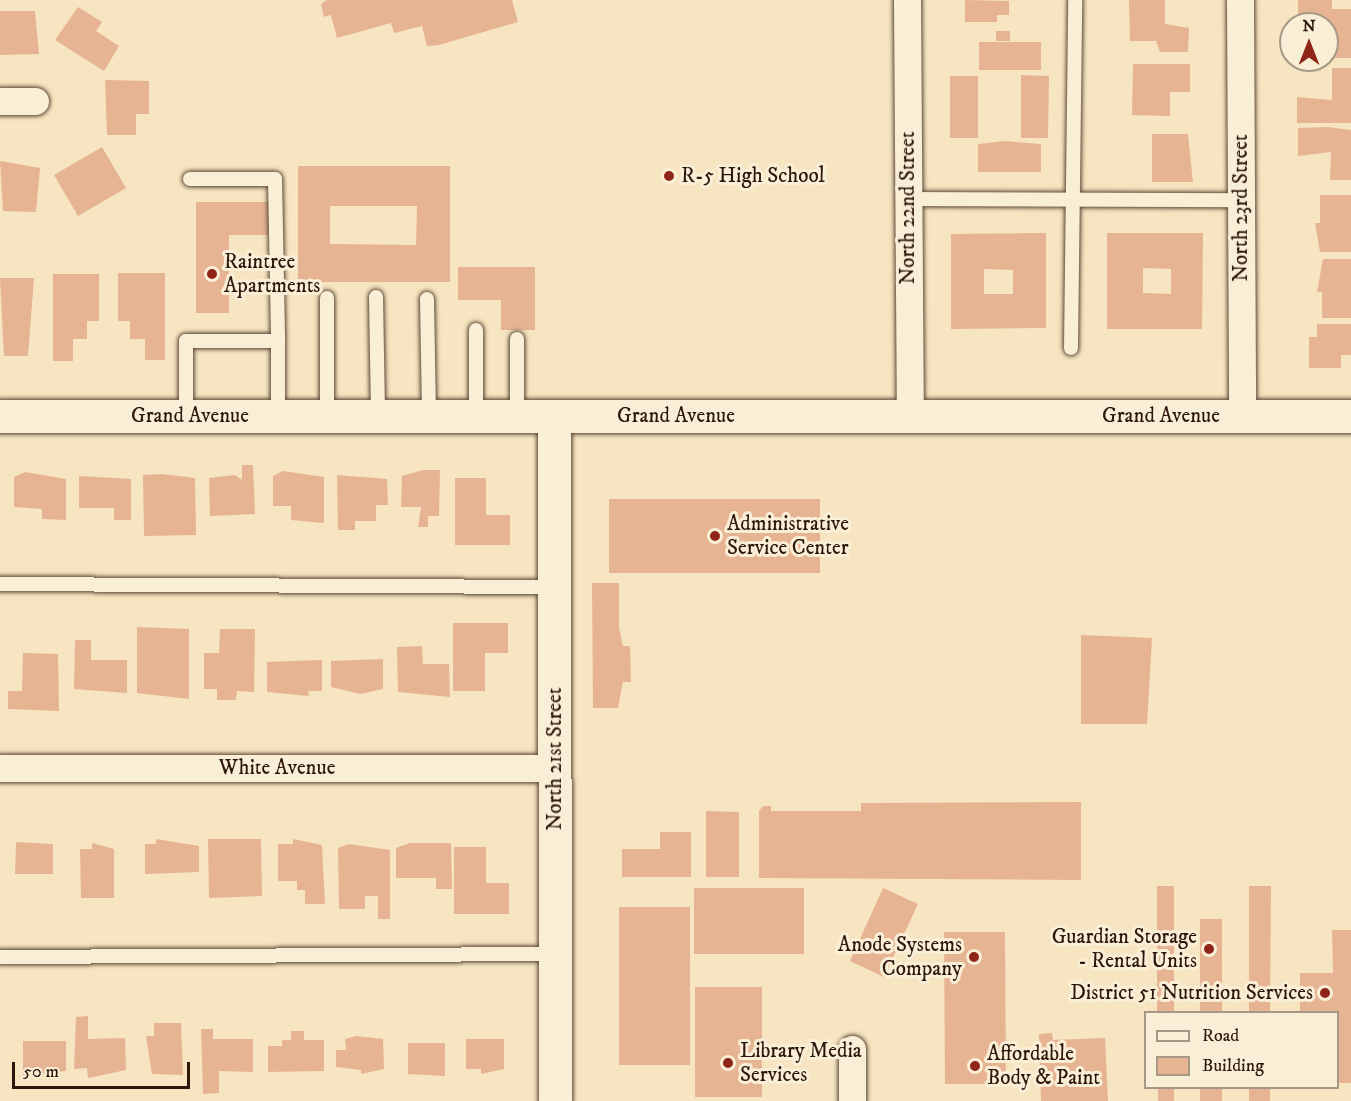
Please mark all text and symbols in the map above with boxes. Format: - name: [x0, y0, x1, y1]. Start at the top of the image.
- north arrow: [1279, 12, 1339, 72]
- text: N: [1302, 16, 1316, 36]
- street label: North 22nd Street: [895, 131, 921, 285]
- street label: North 23rd Street: [1228, 134, 1254, 282]
- place label: R-5 High School: [681, 163, 825, 189]
- marker: R-5 High School: [662, 169, 676, 183]
- place label: Raintree Apartments: [224, 249, 320, 299]
- marker: Raintree Apartments: [205, 267, 219, 281]
- street label: Grand Avenue: [131, 403, 249, 429]
- street label: Grand Avenue: [617, 403, 735, 429]
- street label: Grand Avenue: [1102, 403, 1220, 429]
- place label: Administrative Service Center: [727, 511, 849, 561]
- marker: Administrative Service Center: [708, 529, 722, 543]
- street label: North 21st Street: [542, 688, 568, 830]
- street label: White Avenue: [219, 755, 335, 781]
- place label: Guardian Storage - Rental Units: [1052, 924, 1197, 974]
- place label: Anode Systems Company: [838, 932, 962, 982]
- marker: Guardian Storage - Rental Units: [1202, 942, 1216, 956]
- marker: Anode Systems Company: [967, 950, 981, 964]
- place label: District 51 Nutrition Services: [1070, 980, 1313, 1006]
- marker: District 51 Nutrition Services: [1318, 986, 1332, 1000]
- legend: [1144, 1011, 1339, 1089]
- text: Road: [1202, 1025, 1239, 1047]
- place label: Library Media Services: [740, 1038, 862, 1088]
- place label: Affordable Body & Paint: [987, 1041, 1100, 1091]
- scale bar: [15, 1050, 194, 1088]
- text: Building: [1202, 1055, 1264, 1077]
- marker: Library Media Services: [721, 1056, 735, 1070]
- marker: Affordable Body & Paint: [968, 1059, 982, 1073]
- text: 50 m: [23, 1061, 59, 1083]

